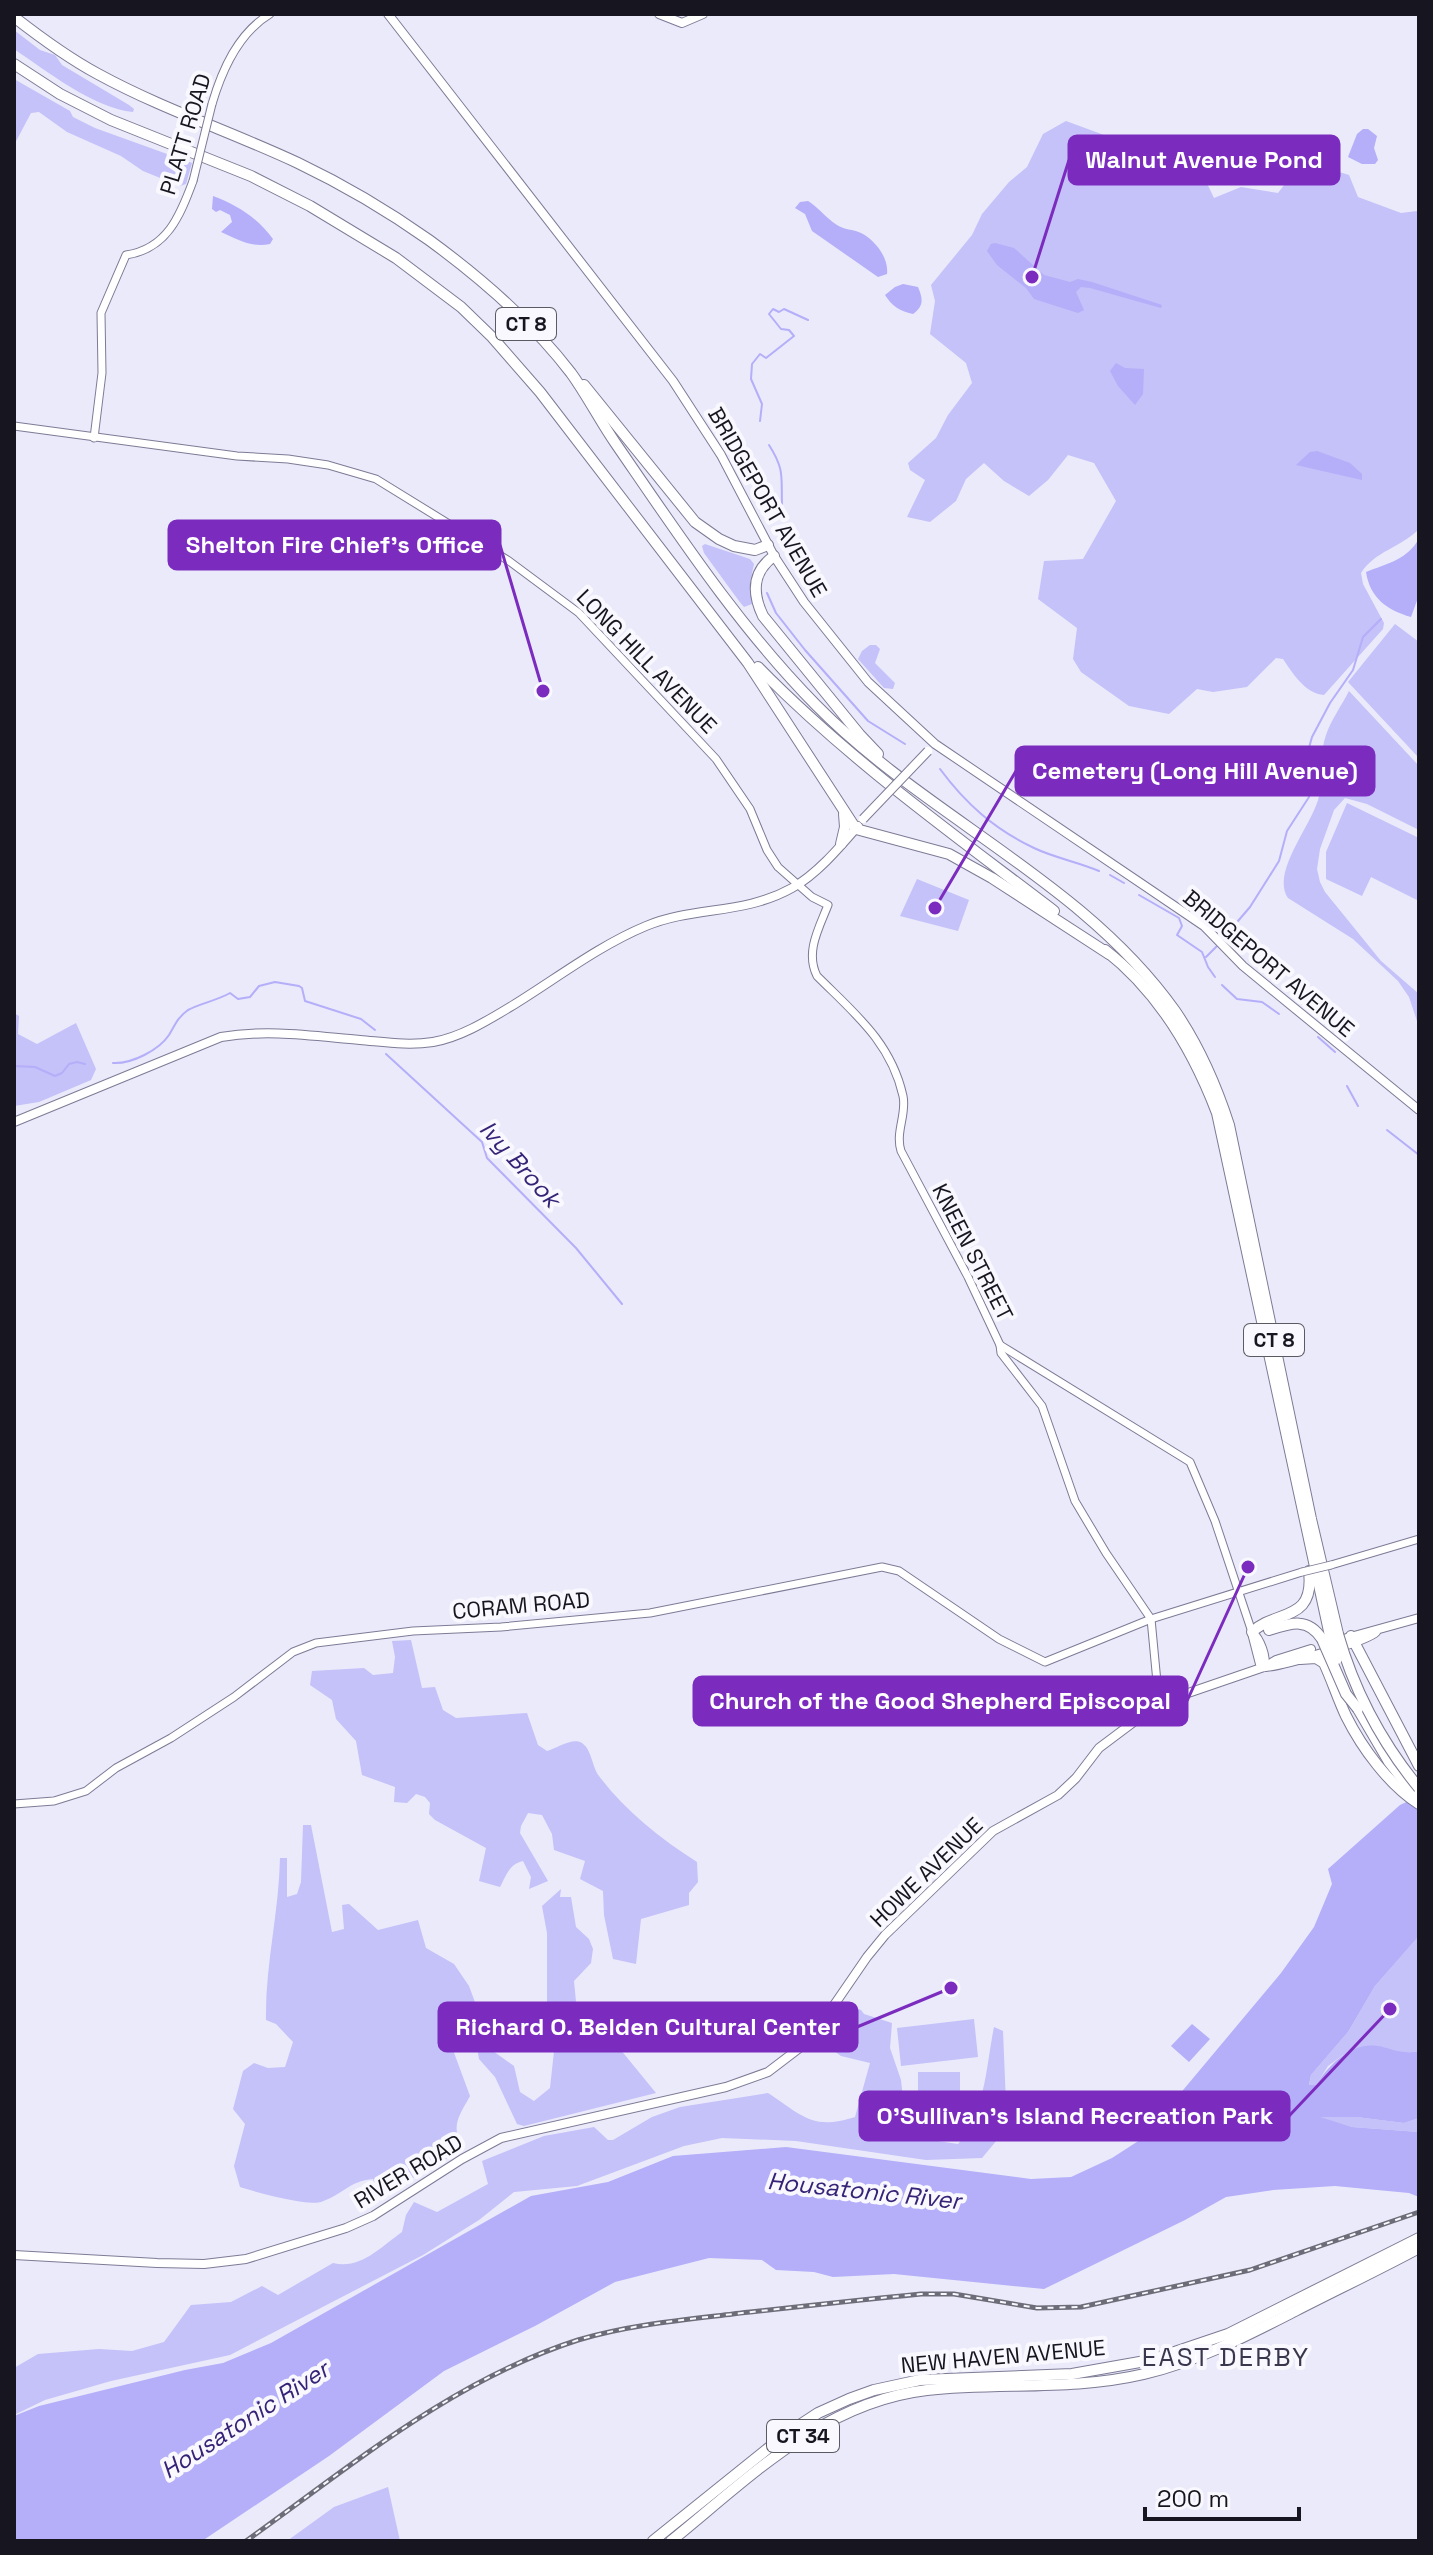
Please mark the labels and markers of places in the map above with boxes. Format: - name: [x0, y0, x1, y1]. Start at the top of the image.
- callout: Walnut Avenue Pond: [1069, 136, 1339, 184]
- callout: Shelton Fire Chief's Office: [169, 521, 500, 569]
- callout: Cemetery (Long Hill Avenue): [1016, 747, 1374, 795]
- callout: Church of the Good Shepherd Episcopal: [694, 1677, 1187, 1725]
- callout: Richard O. Belden Cultural Center: [439, 2003, 857, 2051]
- callout: O'Sullivan's Island Recreation Park: [860, 2092, 1289, 2140]

